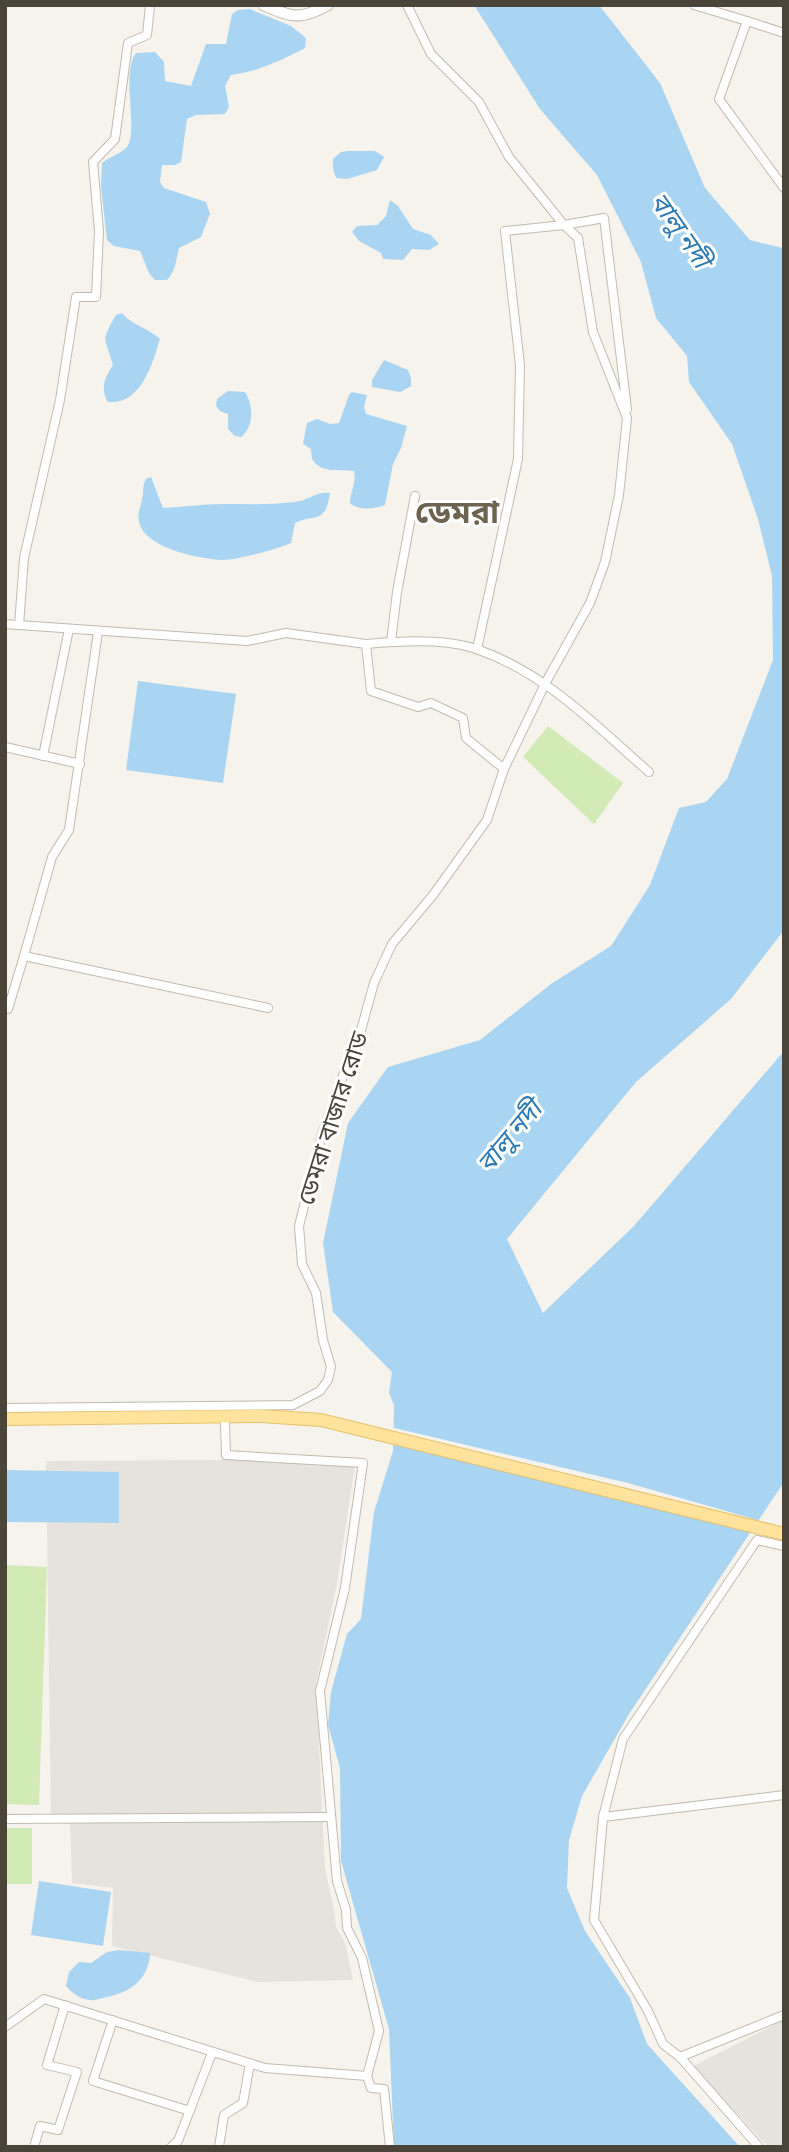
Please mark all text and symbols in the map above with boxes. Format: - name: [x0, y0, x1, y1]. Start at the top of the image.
- water label: বালু নদী: [641, 184, 724, 280]
- district label: ডেমরা: [415, 487, 500, 535]
- street label: ডেমরা বাজার রোড: [287, 1026, 377, 1209]
- water label: বালু নদী: [467, 1087, 554, 1181]

